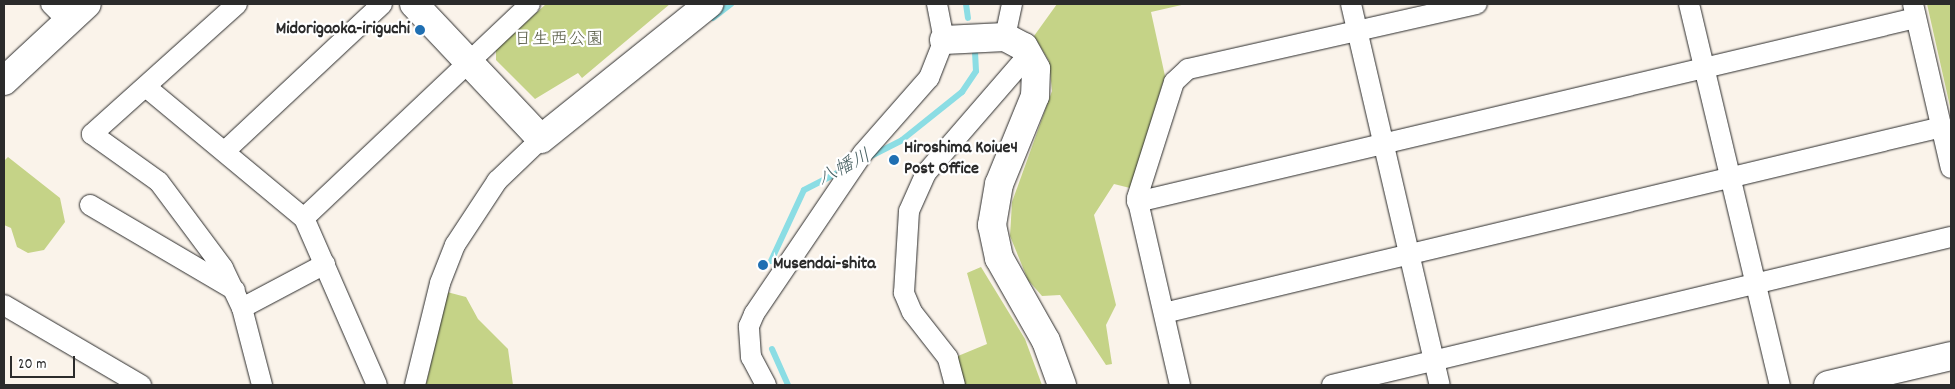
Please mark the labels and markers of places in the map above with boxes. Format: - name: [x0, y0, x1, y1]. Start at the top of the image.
- place label: Midorigaoka-iriguchi: [276, 19, 410, 41]
- marker: Midorigaoka-iriguchi: [414, 24, 426, 36]
- place label: Hiroshima Koiue4 Post Office: [904, 139, 1018, 182]
- marker: Hiroshima Koiue4 Post Office: [888, 154, 900, 166]
- place label: Musendai-shita: [773, 254, 876, 276]
- marker: Musendai-shita: [757, 259, 769, 271]

